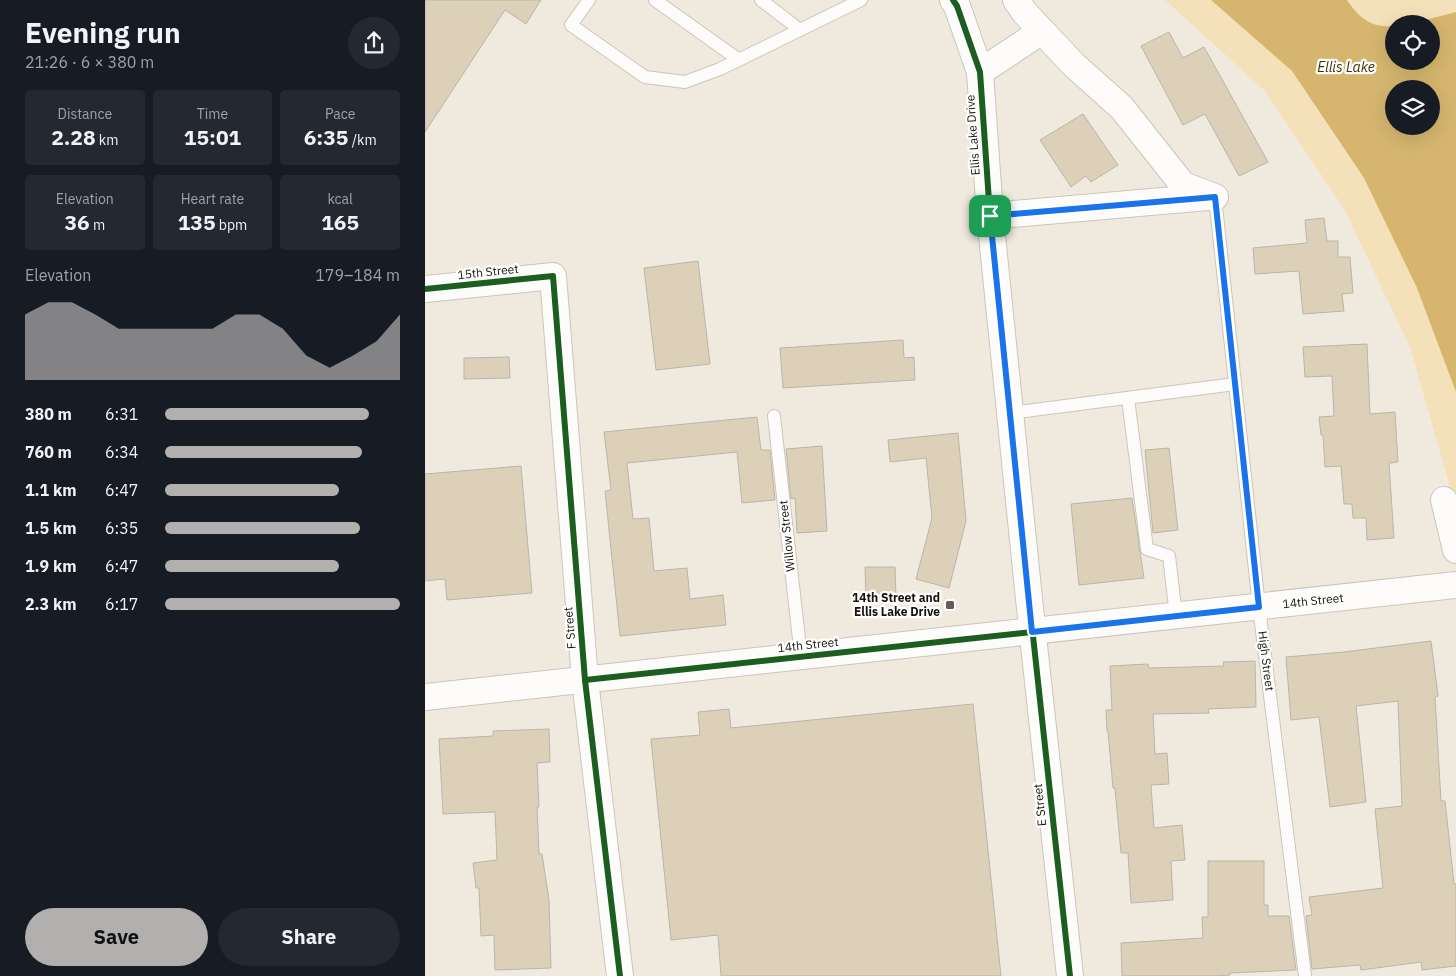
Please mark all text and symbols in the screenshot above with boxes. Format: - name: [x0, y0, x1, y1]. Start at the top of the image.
- text: Evening run: [25, 14, 181, 51]
- map controls: [1385, 15, 1440, 135]
- button: locate: [1385, 15, 1440, 70]
- button: share: [348, 17, 400, 69]
- text: 21:26 · 6 × 380 m: [25, 52, 154, 72]
- water label: Ellis Lake: [1317, 58, 1375, 76]
- button: layers: [1385, 80, 1440, 135]
- street label: Ellis Lake Drive: [962, 94, 983, 176]
- text: Distance: [58, 105, 112, 123]
- text: Time: [197, 105, 228, 123]
- text: Pace: [325, 105, 355, 123]
- text: 2.28: [51, 123, 96, 151]
- text: 15:01: [184, 123, 241, 151]
- text: 6:35: [304, 123, 348, 151]
- text: km: [96, 131, 118, 149]
- text: /km: [348, 131, 377, 149]
- text: Elevation: [56, 190, 114, 208]
- text: Heart rate: [181, 190, 244, 208]
- text: kcal: [327, 190, 353, 208]
- pin: [969, 195, 1011, 237]
- icon: arrive: [976, 202, 1004, 230]
- text: 36: [64, 208, 90, 236]
- text: 135: [178, 208, 216, 236]
- text: 165: [321, 208, 359, 236]
- text: m: [90, 216, 105, 234]
- text: bpm: [216, 216, 247, 234]
- street label: 15th Street: [457, 261, 519, 282]
- text: Elevation: [25, 265, 91, 285]
- text: 179–184 m: [315, 265, 400, 285]
- text: 380 m: [25, 404, 72, 424]
- text: 6:31: [105, 404, 138, 424]
- text: 760 m: [25, 442, 72, 462]
- text: 6:34: [105, 442, 138, 462]
- text: 1.1 km: [25, 480, 76, 500]
- text: 6:47: [105, 480, 138, 500]
- street label: Willow Street: [775, 500, 798, 573]
- text: 1.5 km: [25, 518, 76, 538]
- text: 6:35: [105, 518, 138, 538]
- text: 1.9 km: [25, 556, 76, 576]
- text: 6:47: [105, 556, 138, 576]
- place label: 14th Street and Ellis Lake Drive: [852, 590, 940, 619]
- street label: 14th Street: [1282, 590, 1344, 611]
- text: 2.3 km: [25, 594, 76, 614]
- text: 6:17: [105, 594, 138, 614]
- marker: 14th Street and Ellis Lake Drive: [944, 599, 956, 611]
- street label: F Street: [560, 606, 579, 650]
- street label: High Street: [1255, 630, 1278, 692]
- street label: 14th Street: [777, 634, 839, 655]
- street label: E Street: [1030, 783, 1049, 827]
- button: Save: [25, 908, 208, 966]
- button: Share: [218, 908, 400, 966]

